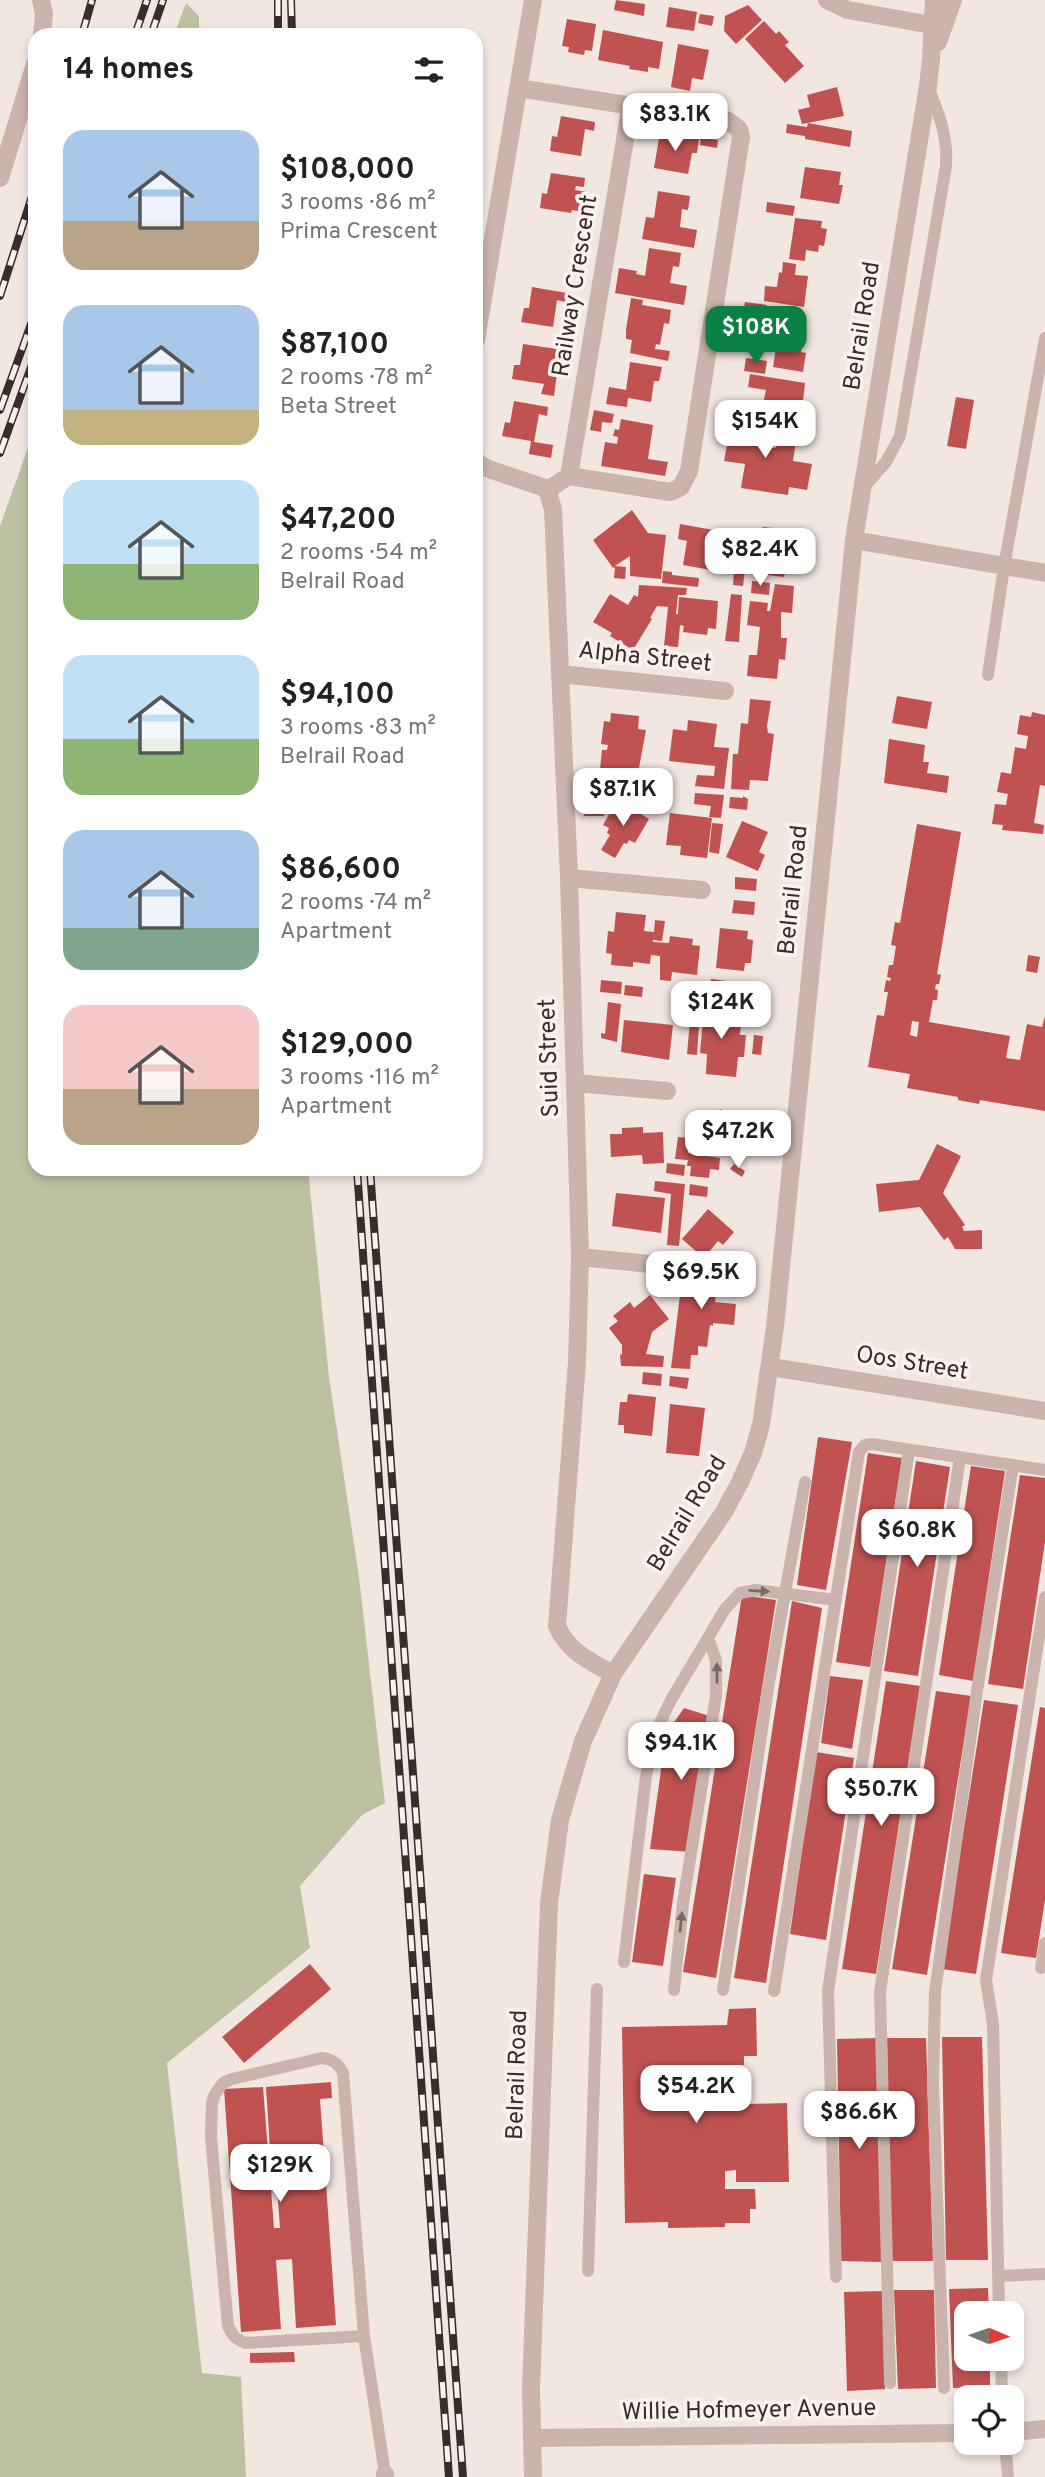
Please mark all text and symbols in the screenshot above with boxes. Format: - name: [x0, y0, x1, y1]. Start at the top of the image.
- icon: filters: [410, 51, 448, 89]
- text: 14 homes: [63, 52, 194, 89]
- pin: $83.1K: [618, 94, 732, 153]
- text: $83.1K: [639, 101, 711, 130]
- text: $108,000: [280, 152, 415, 189]
- icon: home: [119, 158, 203, 242]
- text: 3 rooms · 86 m²: [280, 189, 436, 218]
- street label: Railway Crescent: [547, 193, 605, 379]
- text: Prima Crescent: [280, 218, 438, 247]
- street label: Belrail Road: [838, 259, 888, 393]
- pin: $108K: [707, 306, 805, 366]
- text: $108K: [722, 314, 790, 343]
- text: $87,100: [280, 327, 389, 364]
- icon: home: [119, 333, 203, 417]
- text: 2 rooms · 78 m²: [280, 364, 433, 393]
- text: Beta Street: [280, 393, 397, 422]
- pin: $154K: [716, 400, 814, 460]
- text: $154K: [731, 408, 799, 437]
- text: $47,200: [280, 502, 396, 539]
- icon: home: [119, 508, 203, 592]
- pin: $82.4K: [703, 528, 817, 588]
- text: $82.4K: [721, 536, 799, 565]
- text: 2 rooms · 54 m²: [280, 539, 437, 568]
- text: Belrail Road: [280, 568, 405, 597]
- street label: Alpha Street: [577, 636, 713, 680]
- text: $94,100: [280, 677, 395, 714]
- icon: home: [119, 683, 203, 767]
- text: 3 rooms · 83 m²: [280, 714, 436, 743]
- text: Belrail Road: [280, 743, 405, 772]
- pin: $87.1K: [566, 768, 680, 828]
- text: $87.1K: [589, 776, 657, 805]
- street label: Belrail Road: [772, 824, 816, 956]
- text: $86,600: [280, 852, 401, 889]
- icon: home: [119, 858, 203, 942]
- text: 2 rooms · 74 m²: [280, 889, 431, 918]
- text: Apartment: [280, 918, 392, 947]
- pin: $124K: [672, 982, 770, 1041]
- text: $124K: [687, 989, 755, 1018]
- street label: Suid Street: [533, 998, 567, 1118]
- text: $129,000: [280, 1027, 414, 1064]
- icon: home: [119, 1033, 203, 1117]
- text: 3 rooms · 116 m²: [280, 1064, 439, 1093]
- text: Apartment: [280, 1093, 392, 1122]
- pin: $47.2K: [681, 1110, 795, 1170]
- text: $47.2K: [701, 1118, 775, 1147]
- pin: $69.5K: [644, 1252, 758, 1311]
- text: $69.5K: [662, 1259, 740, 1288]
- street label: Oos Street: [854, 1340, 970, 1388]
- street label: Belrail Road: [642, 1450, 734, 1578]
- pin: $60.8K: [860, 1510, 974, 1569]
- text: $60.8K: [877, 1517, 957, 1546]
- one-way arrow: [748, 1586, 770, 1597]
- one-way arrow: [711, 1662, 723, 1684]
- pin: $94.1K: [624, 1722, 738, 1782]
- text: $94.1K: [644, 1730, 718, 1759]
- pin: $50.7K: [824, 1769, 938, 1828]
- text: $50.7K: [843, 1776, 919, 1805]
- one-way arrow: [675, 1911, 686, 1933]
- street label: Belrail Road: [501, 2009, 535, 2141]
- pin: $54.2K: [639, 2066, 753, 2125]
- text: $54.2K: [656, 2073, 736, 2102]
- pin: $86.6K: [802, 2092, 916, 2151]
- text: $86.6K: [820, 2099, 898, 2128]
- pin: $129K: [231, 2144, 329, 2204]
- text: $129K: [246, 2152, 314, 2181]
- north arrow: [954, 2301, 1024, 2371]
- map controls: [954, 2301, 1024, 2455]
- button: locate: [954, 2385, 1024, 2455]
- street label: Willie Hofmeyer Avenue: [621, 2394, 877, 2428]

